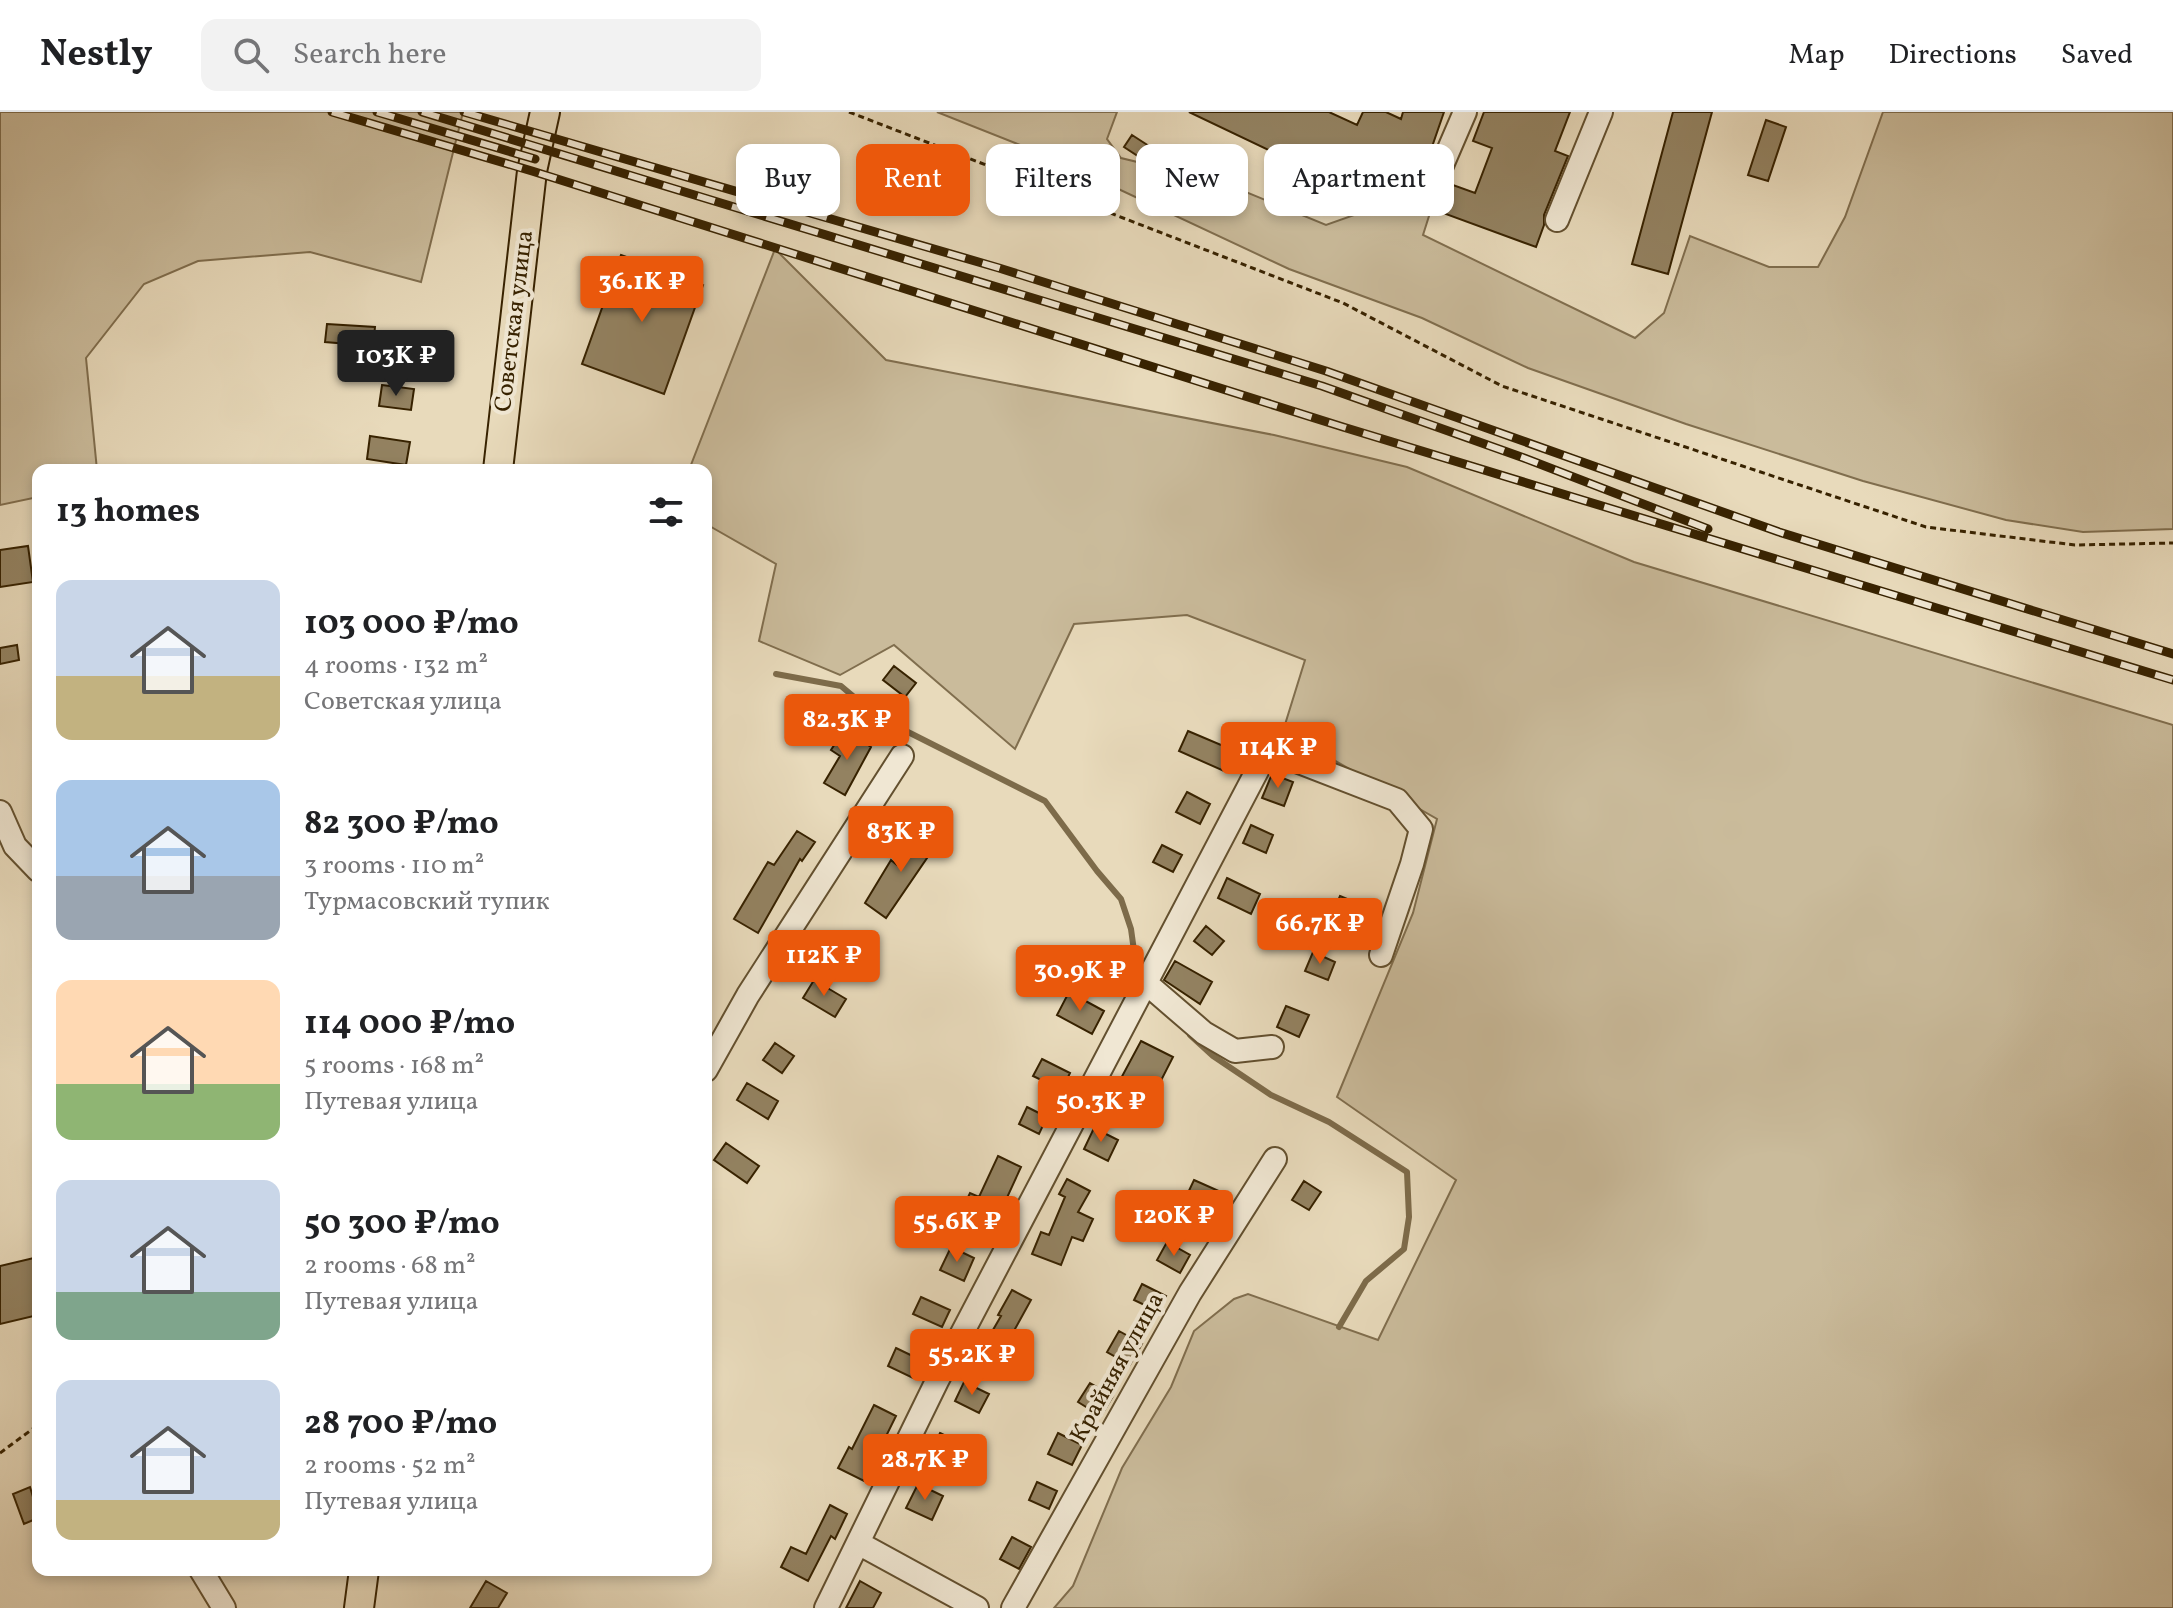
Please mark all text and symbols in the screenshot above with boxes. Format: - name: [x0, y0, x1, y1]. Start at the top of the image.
- search box: [201, 19, 761, 91]
- text: Nestly: [40, 29, 153, 82]
- icon: search: [229, 33, 273, 77]
- text: Search here: [293, 34, 446, 76]
- text: Map: [1789, 36, 1845, 75]
- text: Directions: [1889, 36, 2017, 75]
- text: Saved: [2061, 36, 2133, 75]
- chip: Buy: [736, 144, 840, 216]
- chip: Rent: [856, 144, 970, 216]
- chip: Filters: [986, 144, 1120, 216]
- chip: New: [1136, 144, 1248, 216]
- chip: Apartment: [1264, 144, 1454, 216]
- street label: Советская улица: [487, 228, 543, 414]
- pin: 36.1K ₽: [568, 256, 716, 324]
- text: 36.1K ₽: [598, 264, 686, 300]
- pin: 103K ₽: [331, 330, 461, 398]
- text: 103K ₽: [355, 338, 437, 374]
- text: 13 homes: [56, 489, 200, 536]
- icon: filters: [644, 490, 688, 534]
- text: 103 000 ₽/mo: [304, 601, 519, 648]
- icon: home: [120, 612, 216, 708]
- text: 4 rooms · 132 m²: [304, 648, 488, 684]
- text: Советская улица: [304, 684, 502, 720]
- pin: 82.3K ₽: [773, 694, 921, 762]
- text: 82.3K ₽: [802, 702, 892, 738]
- pin: 114K ₽: [1213, 722, 1343, 790]
- text: 114K ₽: [1239, 730, 1317, 766]
- text: 82 300 ₽/mo: [304, 801, 499, 848]
- pin: 83K ₽: [845, 806, 957, 874]
- icon: home: [120, 812, 216, 908]
- text: 83K ₽: [866, 814, 936, 850]
- text: 3 rooms · 110 m²: [304, 848, 484, 884]
- text: Турмасовский тупик: [304, 884, 550, 920]
- pin: 66.7K ₽: [1246, 898, 1394, 966]
- text: 66.7K ₽: [1275, 906, 1365, 942]
- pin: 112K ₽: [759, 930, 889, 998]
- text: 112K ₽: [786, 938, 862, 974]
- pin: 30.9K ₽: [1006, 945, 1154, 1013]
- text: 30.9K ₽: [1034, 953, 1126, 989]
- text: 114 000 ₽/mo: [304, 1001, 515, 1048]
- icon: home: [120, 1012, 216, 1108]
- text: 5 rooms · 168 m²: [304, 1048, 484, 1084]
- pin: 50.3K ₽: [1027, 1076, 1175, 1144]
- text: Путевая улица: [304, 1084, 479, 1120]
- text: 50.3K ₽: [1056, 1084, 1146, 1120]
- pin: 120K ₽: [1109, 1190, 1239, 1258]
- pin: 55.6K ₽: [883, 1196, 1031, 1264]
- text: 120K ₽: [1133, 1198, 1215, 1234]
- text: 50 300 ₽/mo: [304, 1201, 500, 1248]
- text: 55.6K ₽: [913, 1204, 1001, 1240]
- icon: home: [120, 1212, 216, 1308]
- text: 2 rooms · 68 m²: [304, 1248, 476, 1284]
- text: Путевая улица: [304, 1284, 479, 1320]
- street label: Крайняя улица: [1063, 1287, 1173, 1449]
- pin: 55.2K ₽: [898, 1329, 1046, 1397]
- text: 55.2K ₽: [928, 1337, 1016, 1373]
- text: 28 700 ₽/mo: [304, 1401, 497, 1448]
- icon: home: [120, 1412, 216, 1508]
- pin: 28.7K ₽: [851, 1434, 999, 1502]
- text: 28.7K ₽: [881, 1442, 969, 1478]
- text: 2 rooms · 52 m²: [304, 1448, 476, 1484]
- text: Путевая улица: [304, 1484, 479, 1520]

